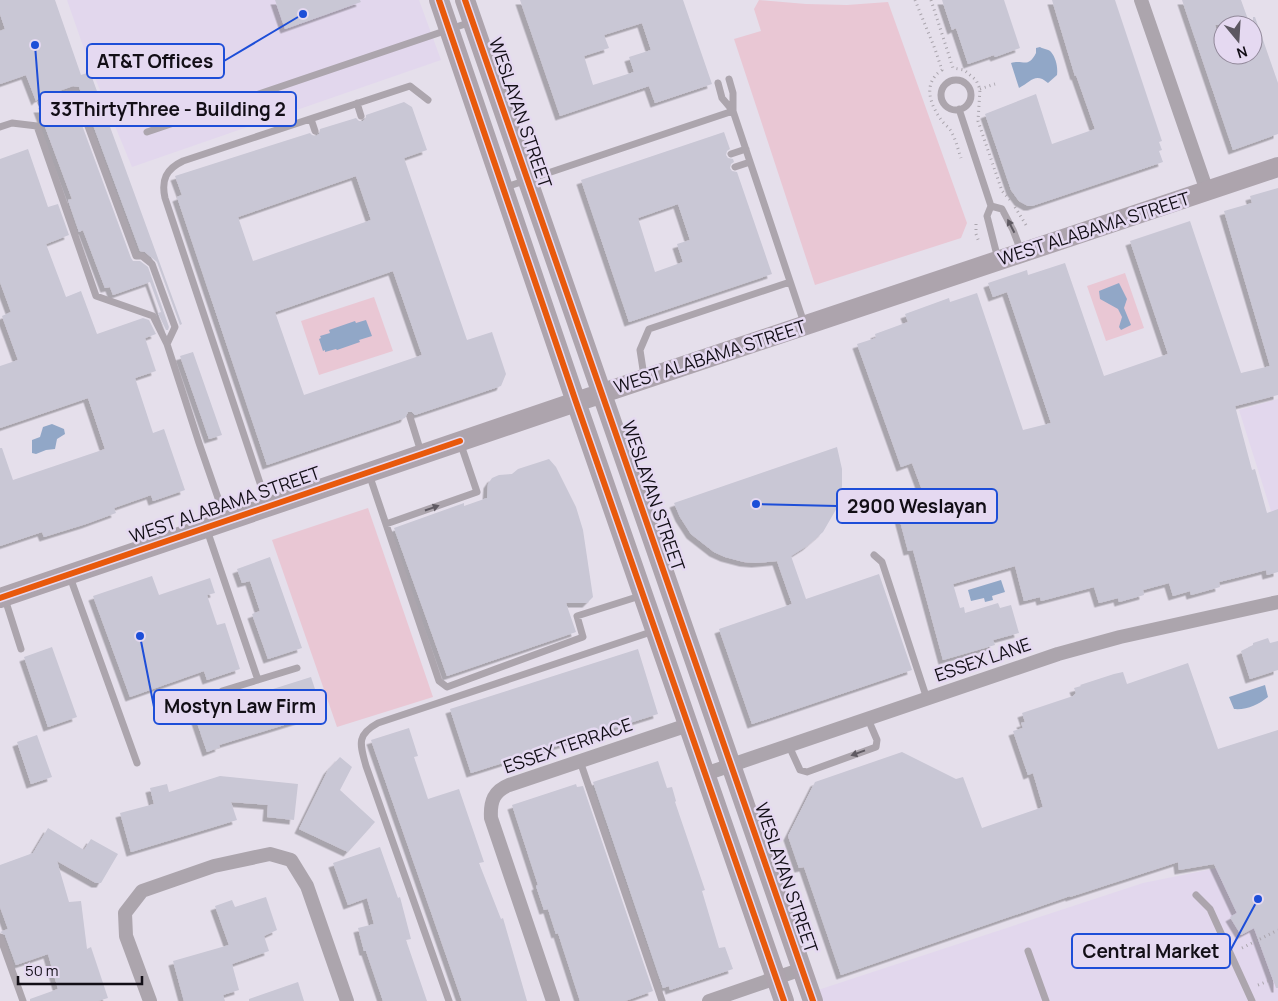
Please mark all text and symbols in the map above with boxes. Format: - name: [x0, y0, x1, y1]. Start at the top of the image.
- north arrow: [1213, 15, 1263, 65]
- street label: WESLAYAN STREET: [484, 34, 558, 191]
- text: N: [1234, 42, 1250, 63]
- callout: AT&T Offices: [87, 44, 224, 78]
- text: AT&T Offices: [97, 48, 213, 74]
- callout: 33ThirtyThree - Building 2: [40, 92, 296, 126]
- text: 33ThirtyThree - Building 2: [50, 96, 286, 122]
- street label: WEST ALABAMA STREET: [995, 186, 1193, 270]
- one-way arrow: [1007, 218, 1015, 233]
- street label: WEST ALABAMA STREET: [611, 314, 809, 398]
- street label: WESLAYAN STREET: [617, 417, 691, 574]
- street label: WEST ALABAMA STREET: [126, 460, 324, 548]
- callout: 2900 Weslayan: [837, 489, 997, 523]
- text: 2900 Weslayan: [847, 493, 987, 519]
- one-way arrow: [424, 504, 439, 511]
- street label: ESSEX LANE: [931, 631, 1034, 687]
- callout: Mostyn Law Firm: [154, 690, 326, 724]
- text: Mostyn Law Firm: [164, 693, 316, 719]
- street label: ESSEX TERRACE: [500, 712, 635, 778]
- one-way arrow: [850, 749, 865, 757]
- street label: WESLAYAN STREET: [750, 799, 824, 956]
- callout: Central Market: [1072, 934, 1230, 968]
- text: Central Market: [1082, 938, 1220, 964]
- scale bar: [18, 954, 141, 986]
- text: 50 m: [25, 960, 59, 981]

